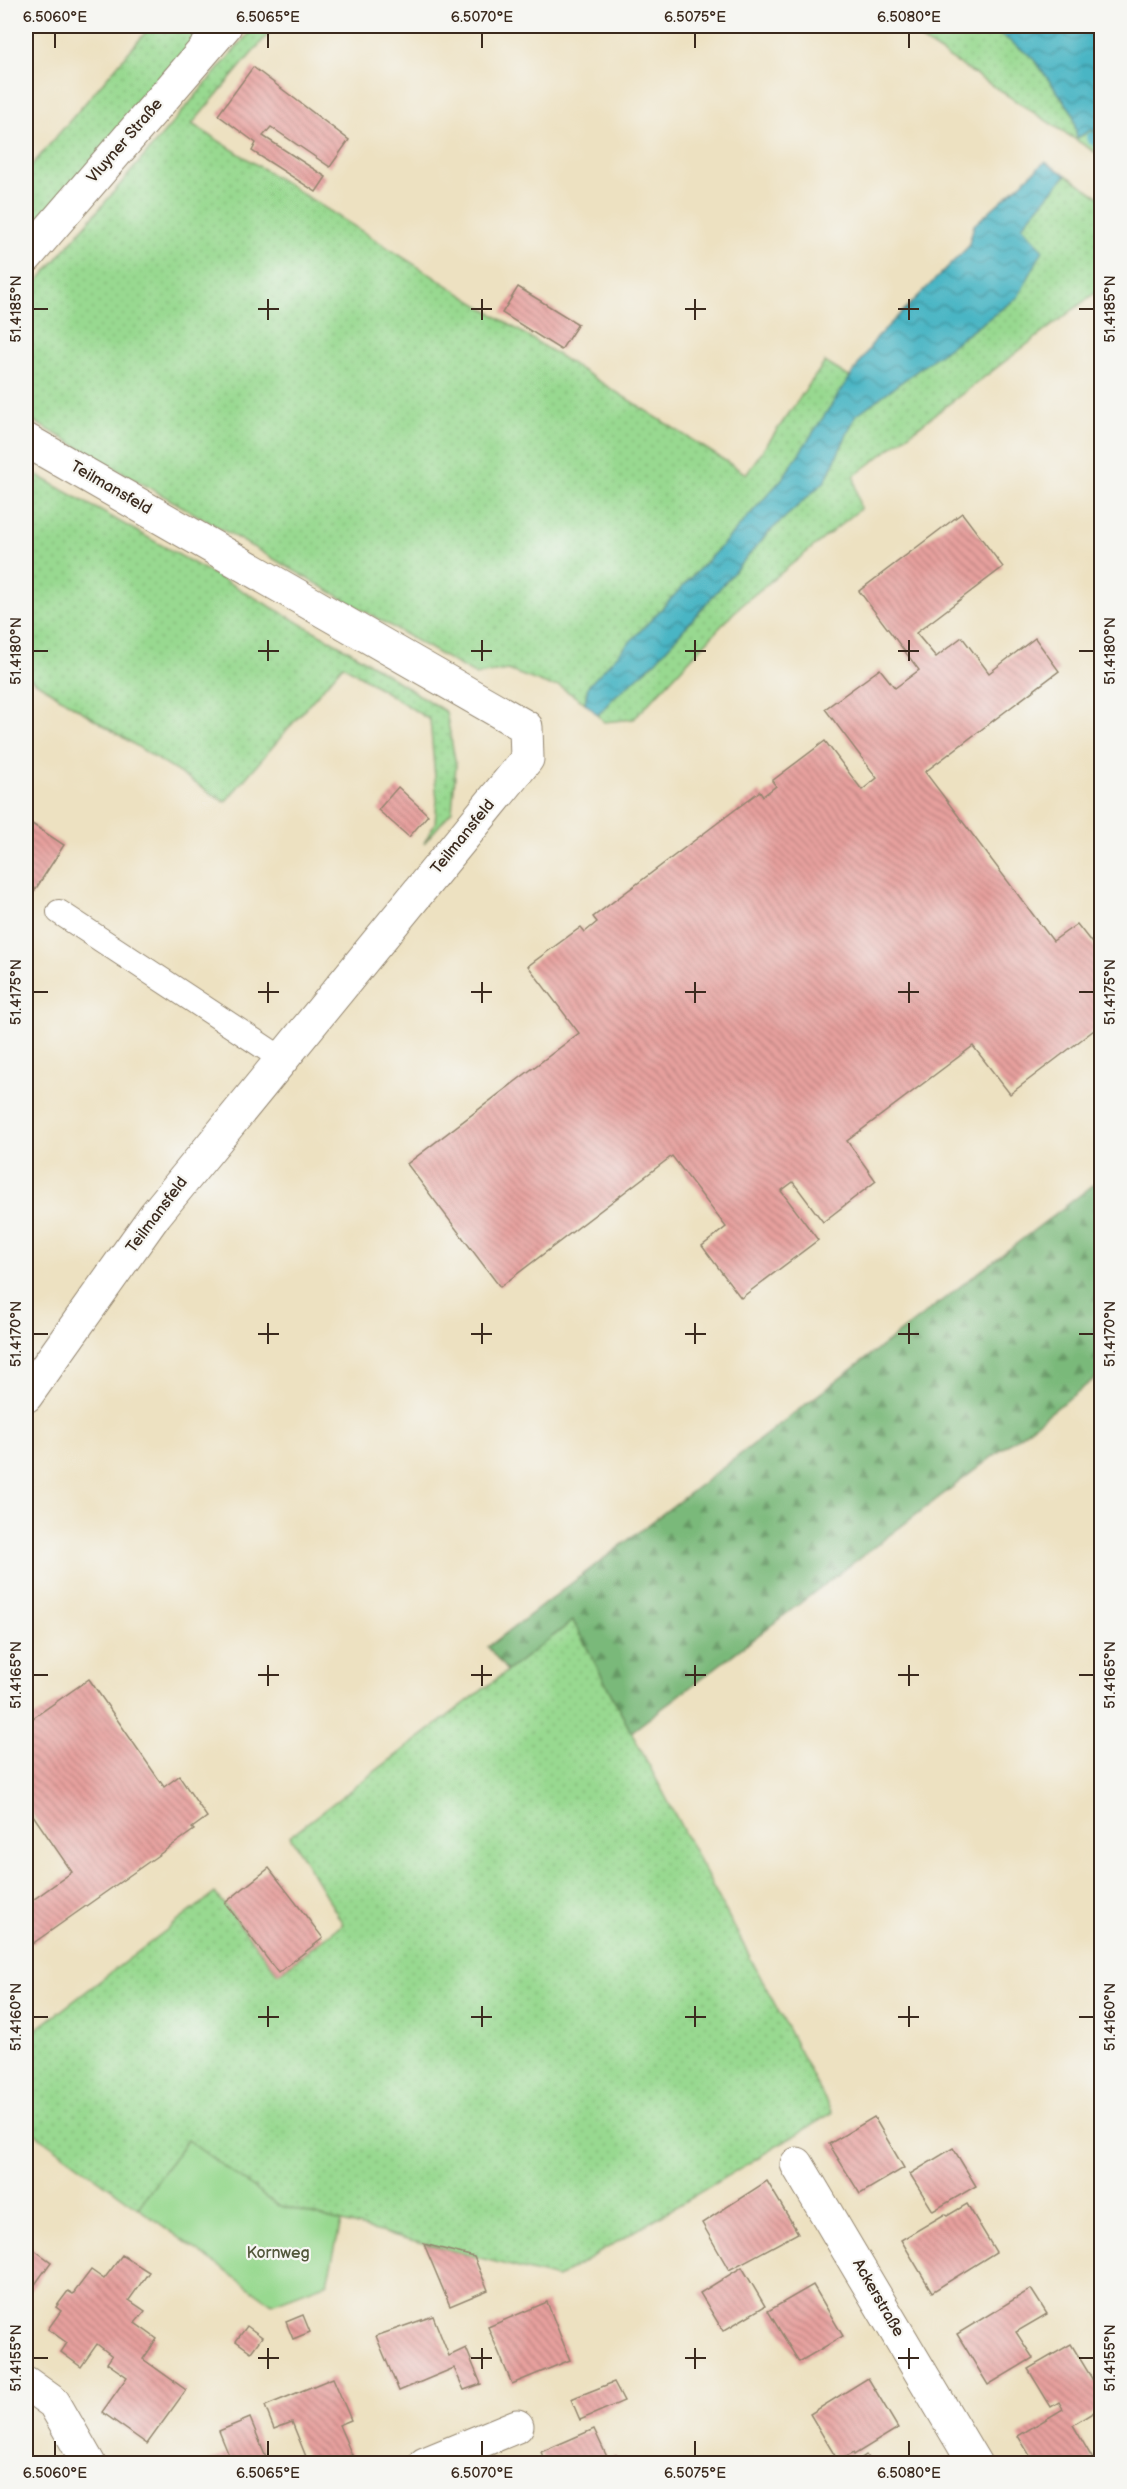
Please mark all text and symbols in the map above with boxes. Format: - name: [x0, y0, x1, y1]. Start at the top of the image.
- text: 6.5060°E: [23, 8, 87, 27]
- text: 6.5065°E: [236, 8, 300, 27]
- text: 6.5070°E: [451, 8, 513, 27]
- text: 6.5075°E: [664, 8, 726, 27]
- text: 6.5080°E: [877, 8, 941, 27]
- street label: Vluyner Straße: [83, 95, 167, 187]
- text: 51.4185°N: [7, 275, 26, 343]
- text: 51.4185°N: [1101, 275, 1120, 343]
- street label: Teilmansfeld: [67, 457, 155, 519]
- text: 51.4180°N: [7, 617, 26, 685]
- text: 51.4180°N: [1101, 617, 1120, 685]
- street label: Teilmansfeld: [427, 796, 499, 878]
- text: 51.4175°N: [7, 959, 26, 1025]
- text: 51.4175°N: [1101, 959, 1120, 1025]
- street label: Teilmansfeld: [122, 1173, 192, 1257]
- text: 51.4170°N: [7, 1301, 26, 1367]
- text: 51.4170°N: [1101, 1301, 1120, 1367]
- text: 51.4165°N: [7, 1641, 26, 1709]
- text: 51.4165°N: [1101, 1641, 1120, 1709]
- text: 51.4160°N: [7, 1983, 26, 2051]
- text: 51.4160°N: [1101, 1983, 1120, 2051]
- park label: Kornweg: [246, 2244, 310, 2263]
- street label: Ackerstraße: [848, 2256, 908, 2341]
- text: 51.4155°N: [7, 2324, 26, 2392]
- text: 51.4155°N: [1101, 2324, 1120, 2392]
- text: 6.5060°E: [23, 2464, 87, 2483]
- text: 6.5065°E: [236, 2464, 300, 2483]
- text: 6.5070°E: [451, 2464, 513, 2483]
- text: 6.5075°E: [664, 2464, 726, 2483]
- text: 6.5080°E: [877, 2464, 941, 2483]

